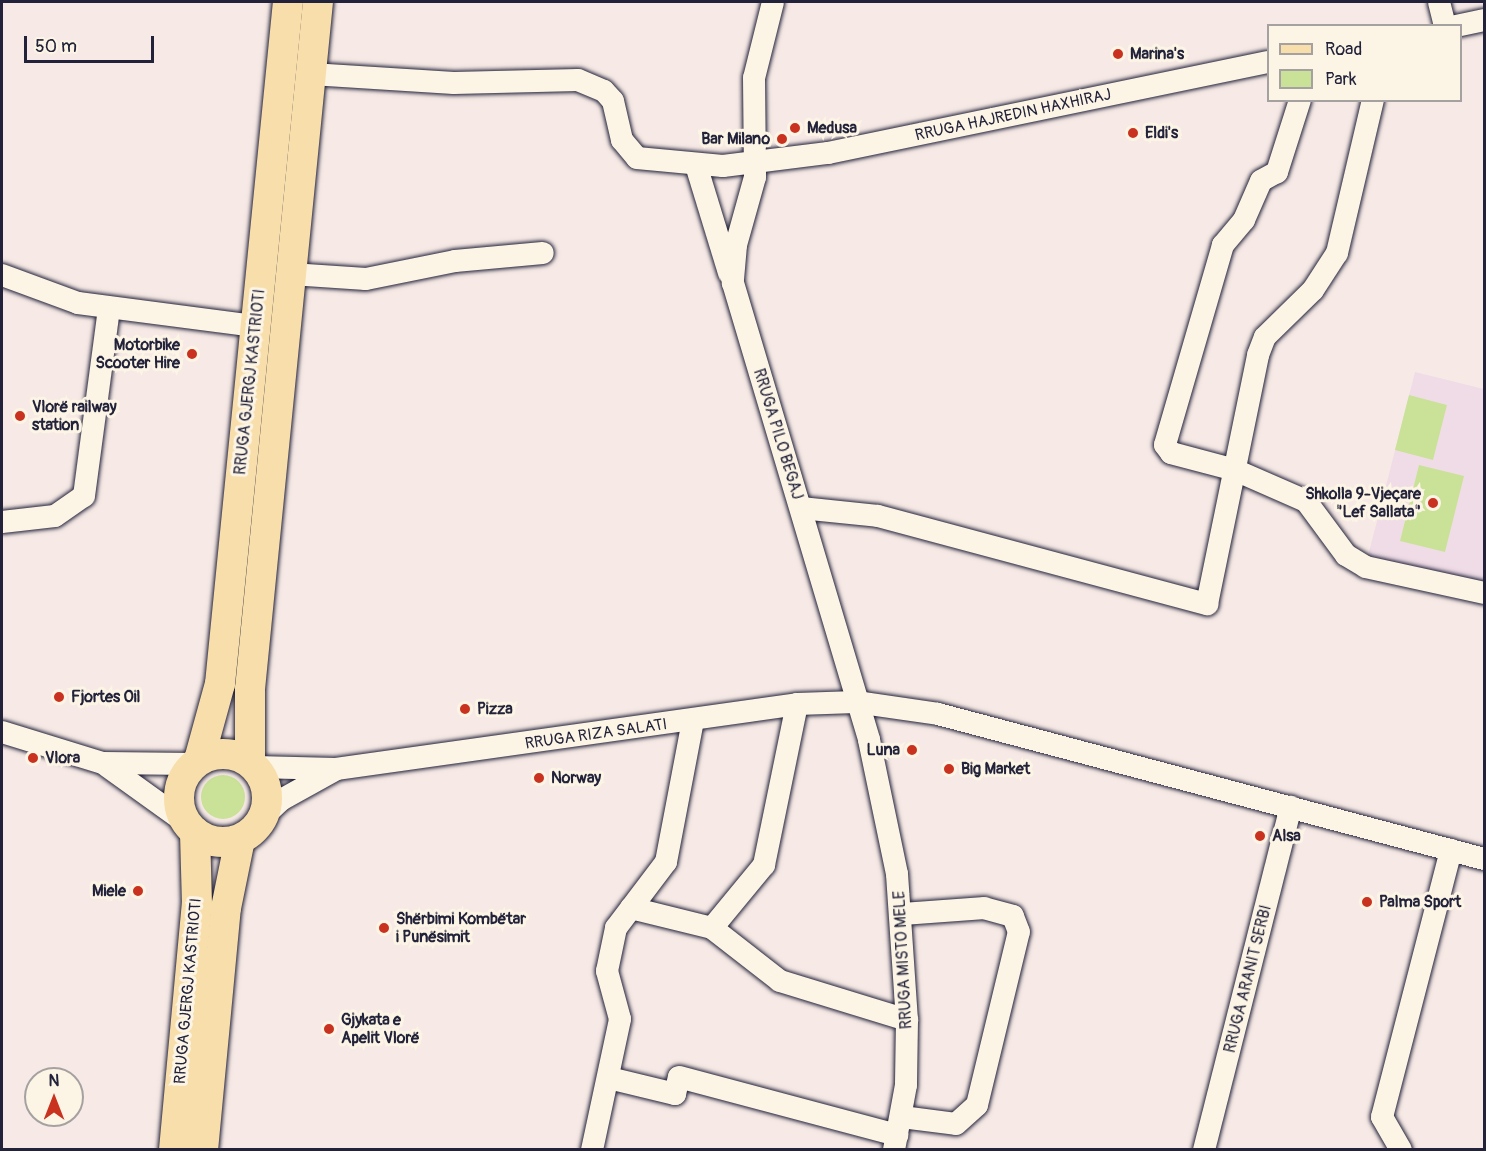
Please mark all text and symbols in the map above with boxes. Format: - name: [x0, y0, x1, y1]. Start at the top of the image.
- scale bar: [27, 24, 158, 62]
- legend: [1267, 24, 1462, 102]
- text: 50 m: [35, 35, 77, 58]
- text: Road: [1325, 38, 1362, 61]
- place label: Marina's: [1130, 44, 1184, 64]
- marker: Marina's: [1111, 47, 1125, 61]
- text: Park: [1325, 68, 1357, 91]
- street label: RRUGA HAJREDIN HAXHIRAJ: [913, 85, 1113, 145]
- place label: Medusa: [807, 118, 857, 138]
- marker: Medusa: [788, 121, 802, 135]
- place label: Eldi's: [1145, 123, 1178, 143]
- marker: Eldi's: [1126, 126, 1140, 140]
- place label: Bar Milano: [701, 129, 770, 149]
- marker: Bar Milano: [775, 132, 789, 146]
- street label: RRUGA GJERGJ KASTRIOTI: [231, 288, 269, 476]
- place label: Motorbike Scooter Hire: [96, 335, 180, 373]
- marker: Motorbike Scooter Hire: [185, 347, 199, 361]
- street label: RRUGA PILO BEGAJ: [749, 366, 807, 502]
- place label: Vlorë railway station: [32, 397, 117, 435]
- marker: Vlorë railway station: [13, 409, 27, 423]
- place label: Shkolla 9-Vjeçare "Lef Sallata": [1305, 484, 1421, 522]
- marker: Shkolla 9-Vjeçare "Lef Sallata": [1426, 496, 1440, 510]
- place label: Fjortes Oil: [71, 687, 140, 707]
- marker: Fjortes Oil: [52, 690, 66, 704]
- place label: Pizza: [477, 699, 513, 719]
- marker: Pizza: [458, 702, 472, 716]
- street label: RRUGA RIZA SALATI: [524, 715, 668, 753]
- place label: Luna: [866, 740, 900, 760]
- marker: Luna: [905, 743, 919, 757]
- place label: Vlora: [45, 748, 80, 768]
- marker: Vlora: [26, 751, 40, 765]
- place label: Big Market: [961, 759, 1030, 779]
- marker: Big Market: [942, 762, 956, 776]
- place label: Norway: [551, 768, 601, 788]
- marker: Norway: [532, 771, 546, 785]
- place label: Alsa: [1272, 826, 1301, 846]
- marker: Alsa: [1253, 829, 1267, 843]
- place label: Miele: [92, 881, 126, 901]
- marker: Miele: [131, 884, 145, 898]
- street label: RRUGA MISTO MELE: [890, 890, 916, 1030]
- place label: Palma Sport: [1379, 892, 1461, 912]
- marker: Palma Sport: [1360, 895, 1374, 909]
- street label: RRUGA GJERGJ KASTRIOTI: [170, 897, 206, 1085]
- street label: RRUGA ARANIT SERBI: [1220, 903, 1276, 1055]
- place label: Shërbimi Kombëtar i Punësimit: [396, 909, 526, 947]
- marker: Shërbimi Kombëtar i Punësimit: [377, 921, 391, 935]
- place label: Gjykata e Apelit Vlorë: [341, 1010, 420, 1048]
- marker: Gjykata e Apelit Vlorë: [322, 1022, 336, 1036]
- north arrow: [24, 1067, 84, 1127]
- text: N: [49, 1071, 59, 1091]

